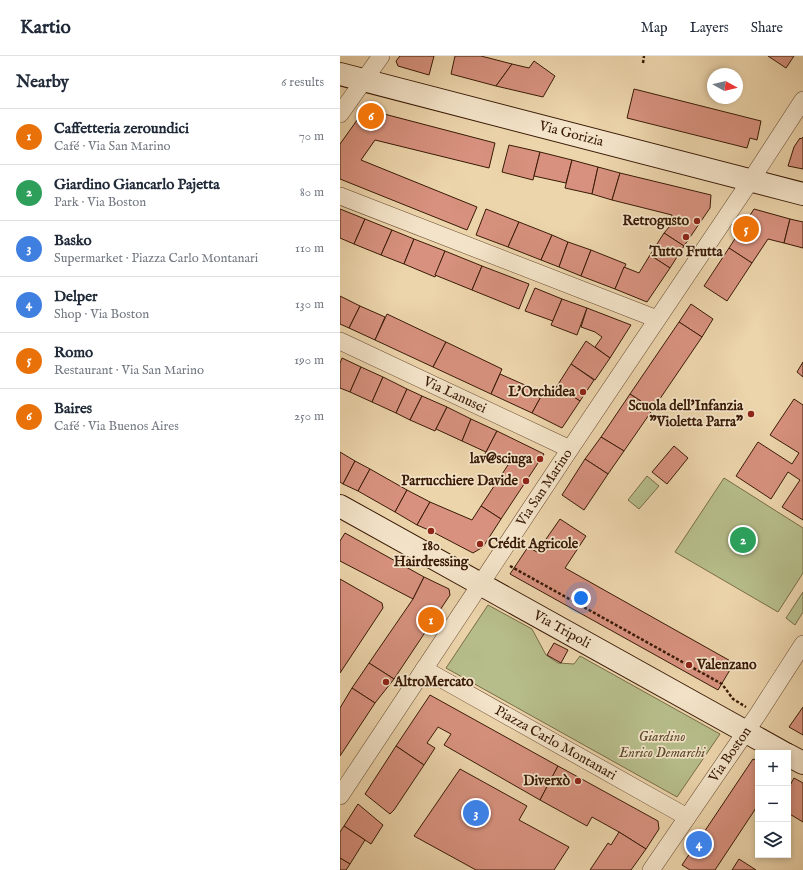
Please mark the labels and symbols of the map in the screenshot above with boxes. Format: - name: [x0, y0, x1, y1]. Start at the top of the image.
- north arrow: [707, 68, 743, 104]
- pin: 6: [358, 101, 384, 131]
- street label: Via Gorizia: [536, 117, 606, 151]
- place label: Retrogusto: [622, 212, 689, 230]
- pin: 5: [733, 214, 759, 244]
- marker: Retrogusto: [692, 216, 702, 226]
- marker: Tutto Frutta: [681, 232, 691, 242]
- place label: Tutto Frutta: [648, 243, 724, 261]
- street label: Via Lanusei: [420, 372, 490, 418]
- place label: L'Orchidea: [508, 383, 576, 401]
- marker: L'Orchidea: [578, 387, 588, 397]
- place label: Scuola dell'Infanzia "Violetta Parra": [628, 397, 744, 431]
- marker: Scuola dell'Infanzia "Violetta Parra": [746, 409, 756, 419]
- street label: Via San Marino: [512, 445, 577, 530]
- place label: lav@sciuga: [469, 450, 533, 468]
- marker: lav@sciuga: [535, 454, 545, 464]
- place label: Parrucchiere Davide: [401, 472, 519, 490]
- marker: Parrucchiere Davide: [521, 476, 531, 486]
- pin: 2: [730, 525, 756, 555]
- marker: 180 Hairdressing: [426, 526, 436, 536]
- place label: Crédit Agricole: [488, 535, 579, 553]
- place label: 180 Hairdressing: [394, 537, 470, 571]
- marker: Crédit Agricole: [475, 539, 485, 549]
- your location: [571, 588, 591, 608]
- pin: 1: [418, 605, 444, 635]
- street label: Via Tripoli: [529, 606, 594, 653]
- place label: Valenzano: [696, 656, 757, 674]
- marker: Valenzano: [684, 660, 694, 670]
- place label: AltroMercato: [393, 673, 474, 691]
- marker: AltroMercato: [381, 677, 391, 687]
- street label: Piazza Carlo Montanari: [492, 702, 620, 785]
- street label: Via Boston: [704, 723, 756, 787]
- park label: Giardino Enrico Demarchi: [618, 728, 706, 762]
- place label: Diverxò: [523, 772, 570, 790]
- marker: Diverxò: [573, 776, 583, 786]
- pin: 3: [463, 798, 489, 828]
- pin: 4: [686, 829, 712, 859]

